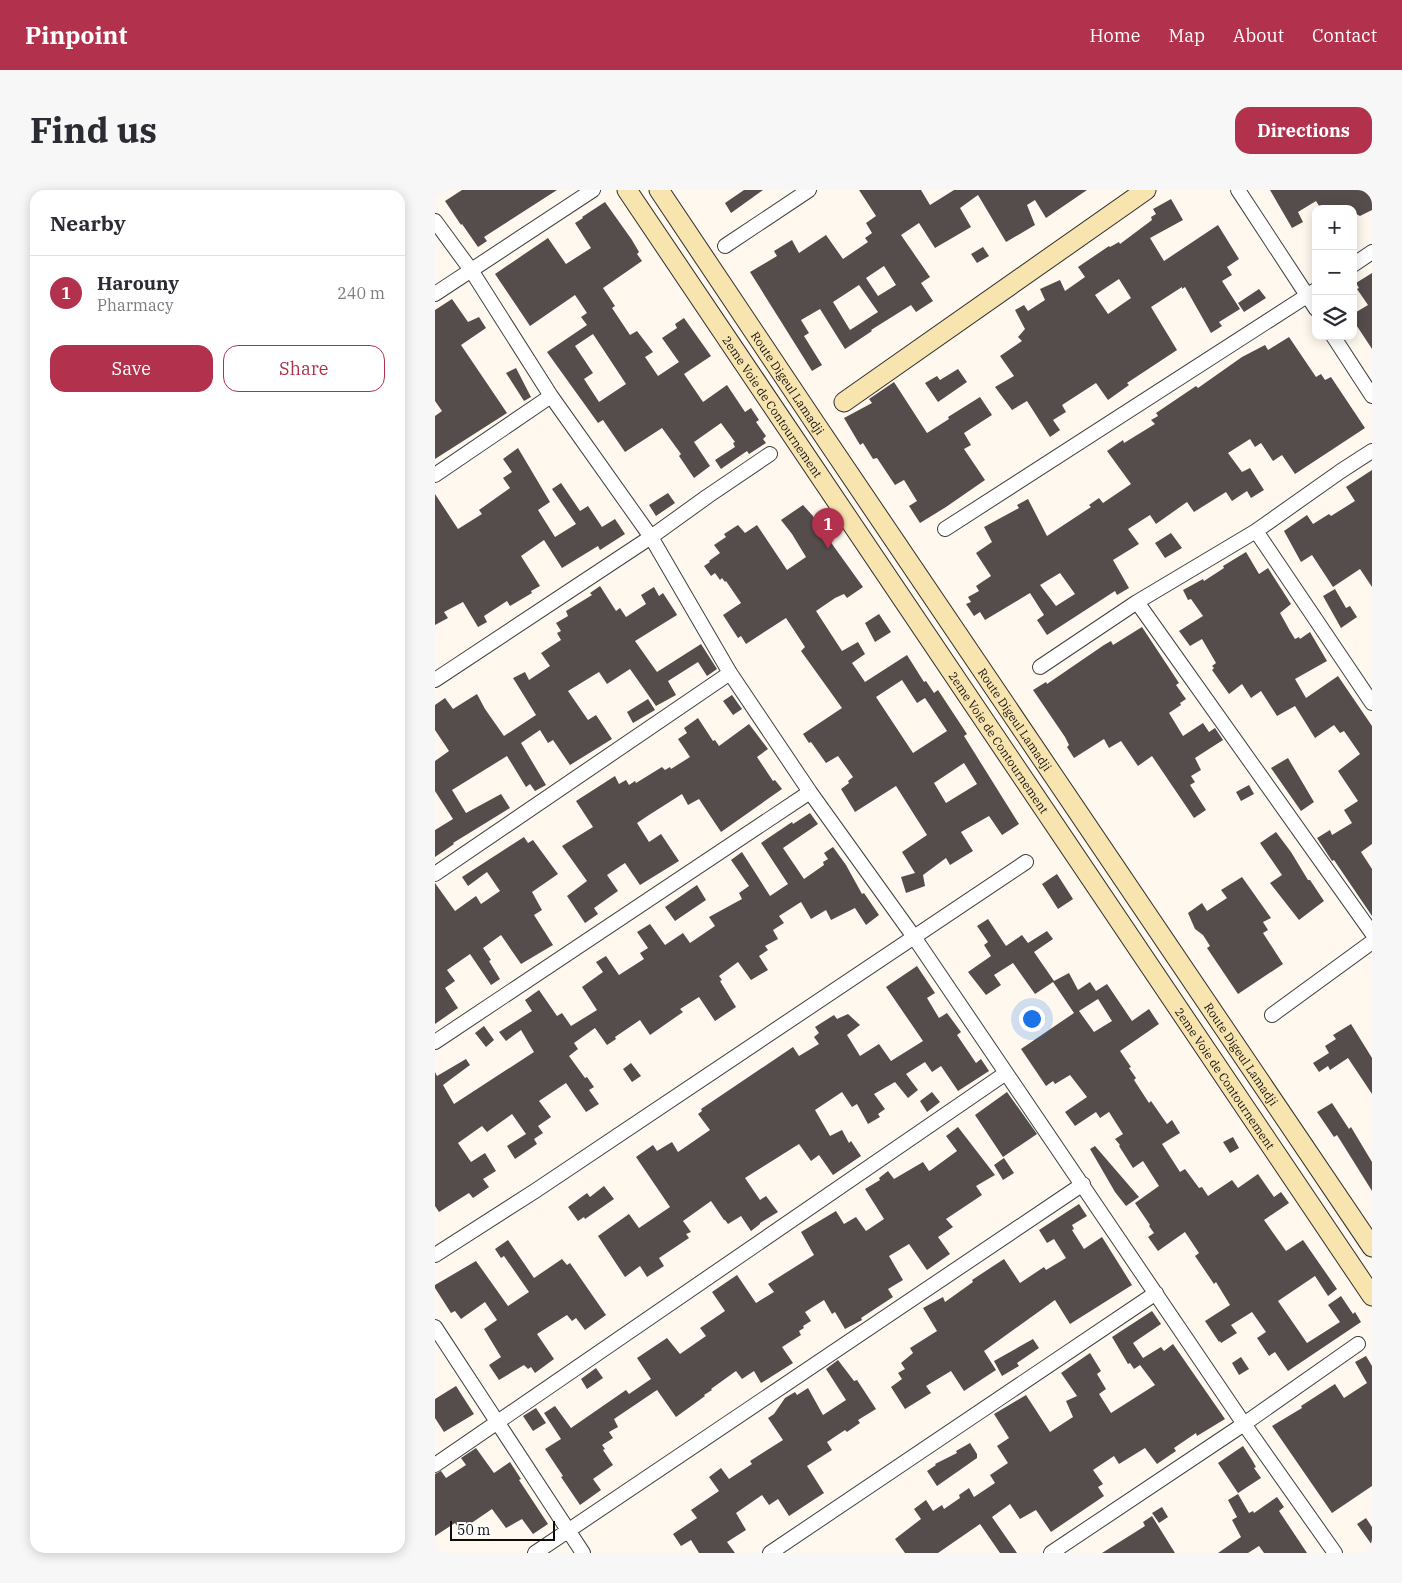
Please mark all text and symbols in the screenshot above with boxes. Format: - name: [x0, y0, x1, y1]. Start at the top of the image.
- text: Pinpoint: [25, 19, 127, 51]
- text: Home: [1089, 24, 1141, 47]
- text: Map: [1169, 24, 1205, 47]
- text: About: [1233, 24, 1284, 47]
- text: Contact: [1312, 24, 1377, 47]
- text: Find us: [30, 107, 157, 153]
- button: Directions: [1235, 107, 1372, 154]
- map controls: [1312, 205, 1357, 340]
- button: +: [1312, 205, 1357, 250]
- text: Nearby: [50, 209, 126, 237]
- button: −: [1312, 250, 1357, 295]
- text: Harouny: [97, 271, 179, 295]
- text: 1: [61, 283, 71, 303]
- text: 240 m: [337, 283, 385, 303]
- text: Pharmacy: [97, 295, 174, 315]
- button: layers: [1312, 295, 1357, 340]
- street label: Route Digeul Lamadji: [748, 328, 828, 437]
- street label: 2eme Voie de Contournement: [720, 333, 826, 480]
- button: Save: [50, 345, 213, 392]
- button: Share: [223, 345, 385, 392]
- pin: 1: [812, 508, 844, 549]
- street label: Route Digeul Lamadji: [975, 665, 1055, 774]
- street label: 2eme Voie de Contournement: [946, 669, 1052, 816]
- street label: Route Digeul Lamadji: [1201, 1000, 1282, 1108]
- street label: 2eme Voie de Contournement: [1172, 1005, 1278, 1152]
- your location: [1019, 1006, 1045, 1032]
- scale bar: [450, 1518, 555, 1541]
- text: 50 m: [457, 1521, 490, 1539]

